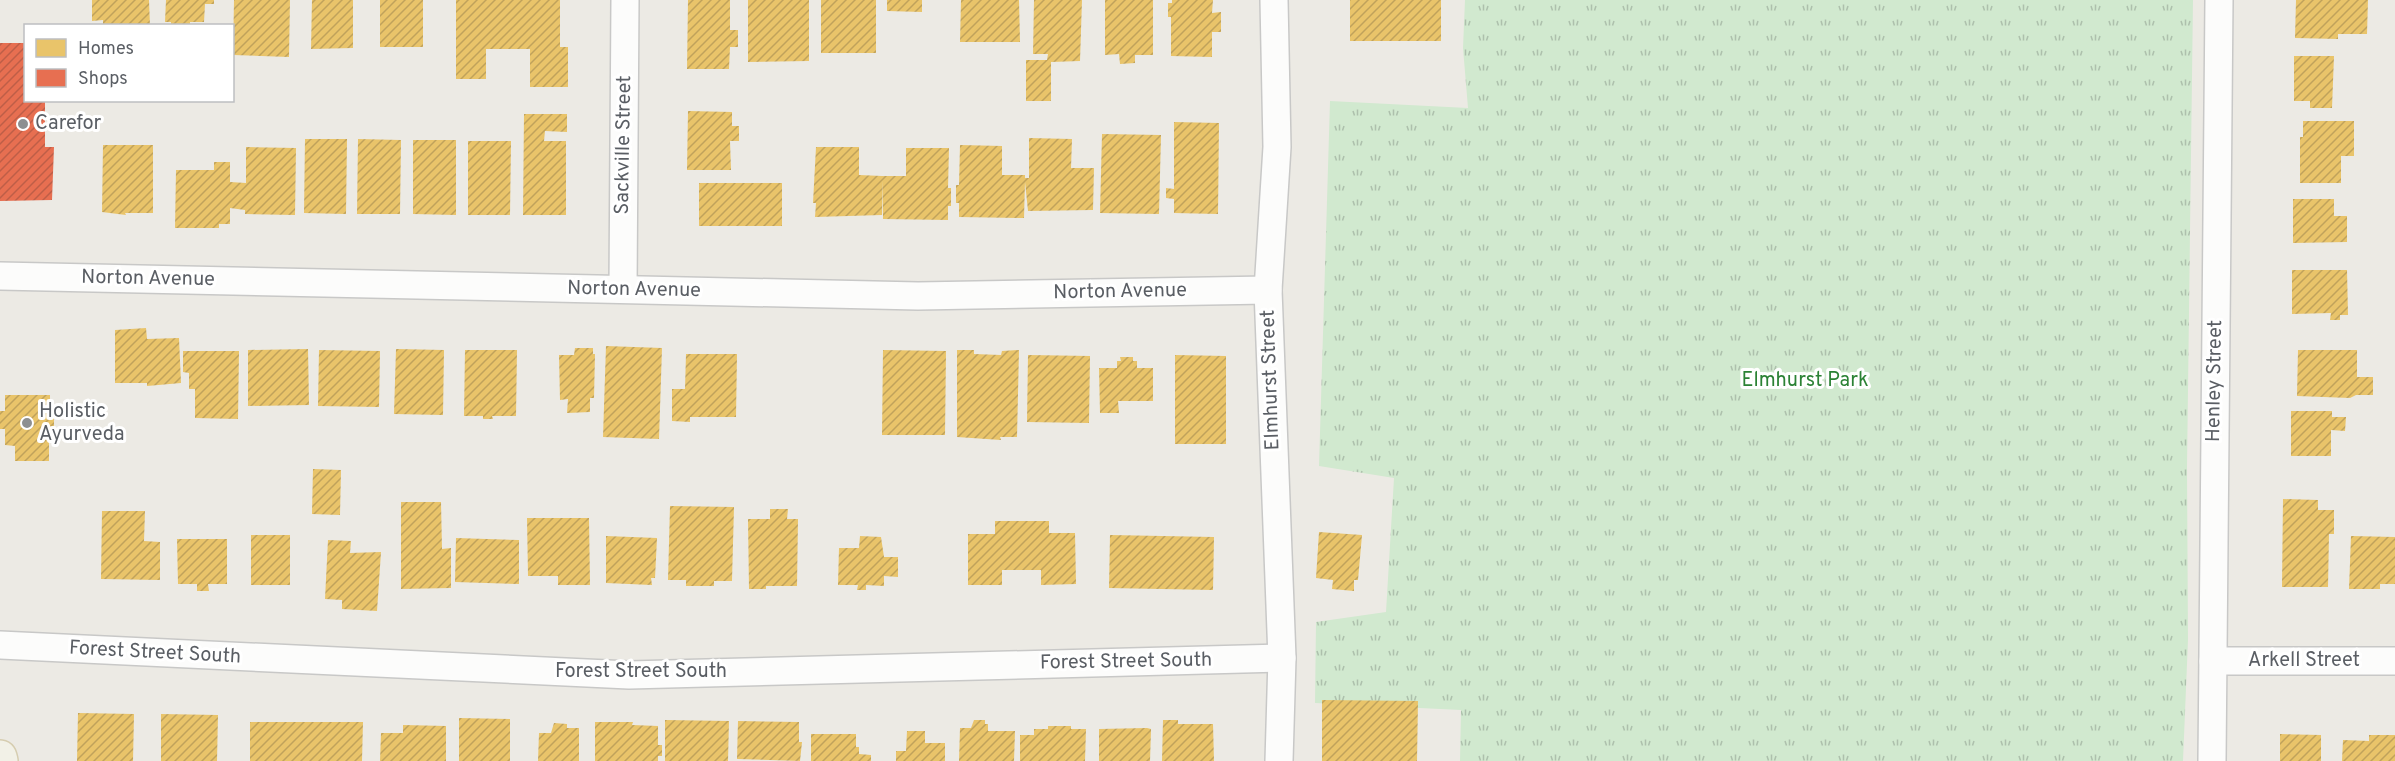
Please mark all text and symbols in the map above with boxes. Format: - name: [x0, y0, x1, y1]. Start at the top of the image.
- legend: [24, 24, 234, 102]
- text: Homes: [78, 38, 134, 61]
- text: Shops: [78, 68, 128, 91]
- street label: Sackville Street: [610, 75, 638, 215]
- place label: Carefor: [35, 111, 102, 137]
- marker: Carefor: [16, 117, 30, 131]
- street label: Norton Avenue: [81, 265, 215, 293]
- street label: Norton Avenue: [567, 276, 701, 304]
- street label: Norton Avenue: [1053, 278, 1187, 306]
- street label: Elmhurst Street: [1256, 309, 1286, 451]
- street label: Henley Street: [2201, 320, 2229, 442]
- park label: Elmhurst Park: [1741, 368, 1869, 394]
- place label: Holistic Ayurveda: [39, 399, 125, 448]
- marker: Holistic Ayurveda: [20, 416, 34, 430]
- street label: Forest Street South: [68, 636, 242, 670]
- street label: Forest Street South: [1040, 647, 1212, 677]
- street label: Arkell Street: [2248, 648, 2360, 674]
- street label: Forest Street South: [555, 659, 727, 685]

